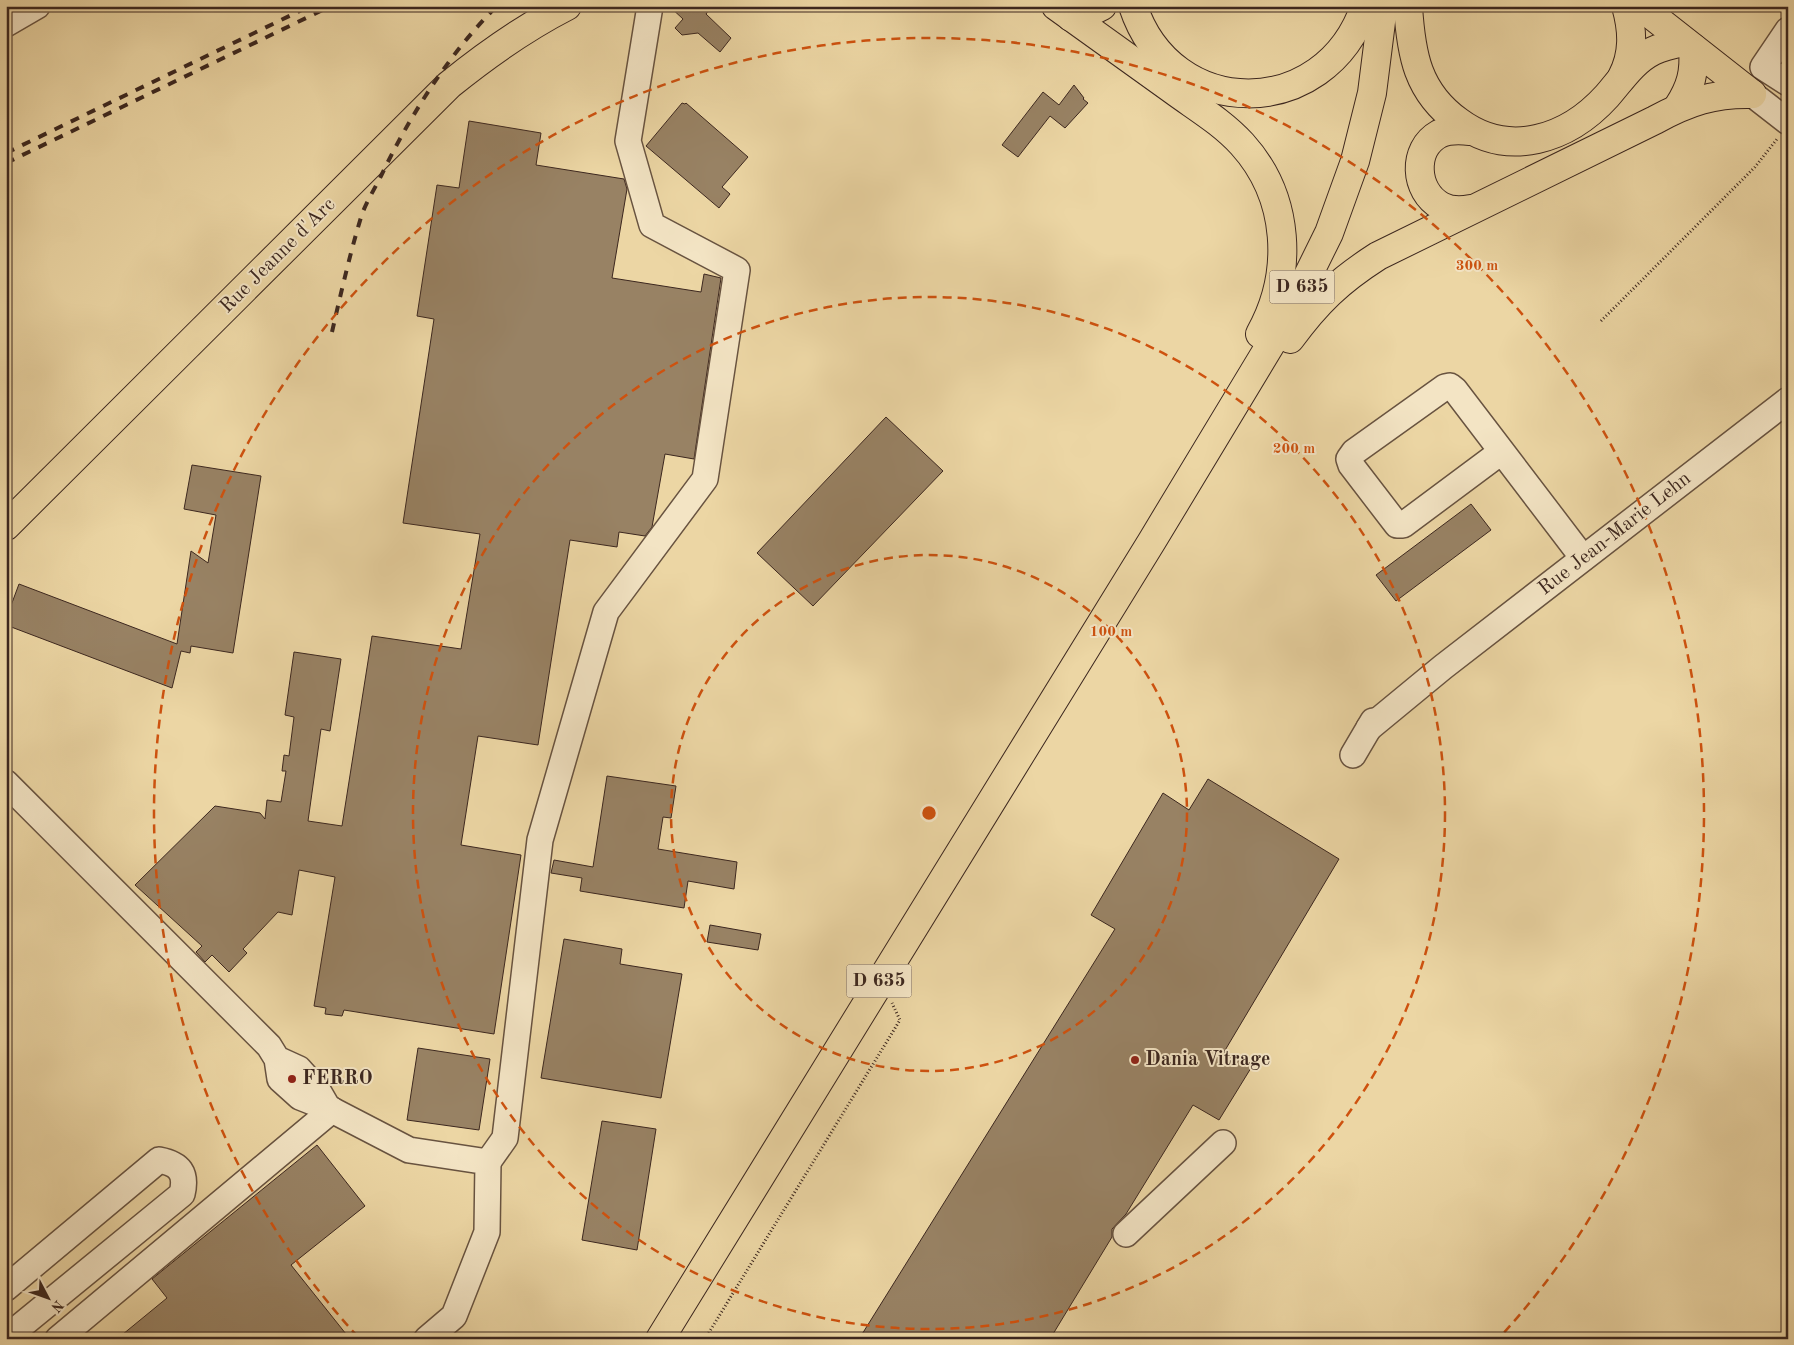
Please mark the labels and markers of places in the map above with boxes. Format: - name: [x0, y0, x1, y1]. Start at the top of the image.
- centre of rings: [920, 804, 938, 822]
- place label: Dania Vitrage: [1145, 1050, 1270, 1070]
- marker: Dania Vitrage: [1129, 1054, 1141, 1066]
- place label: FERRO: [302, 1069, 373, 1089]
- marker: FERRO: [286, 1073, 298, 1085]

